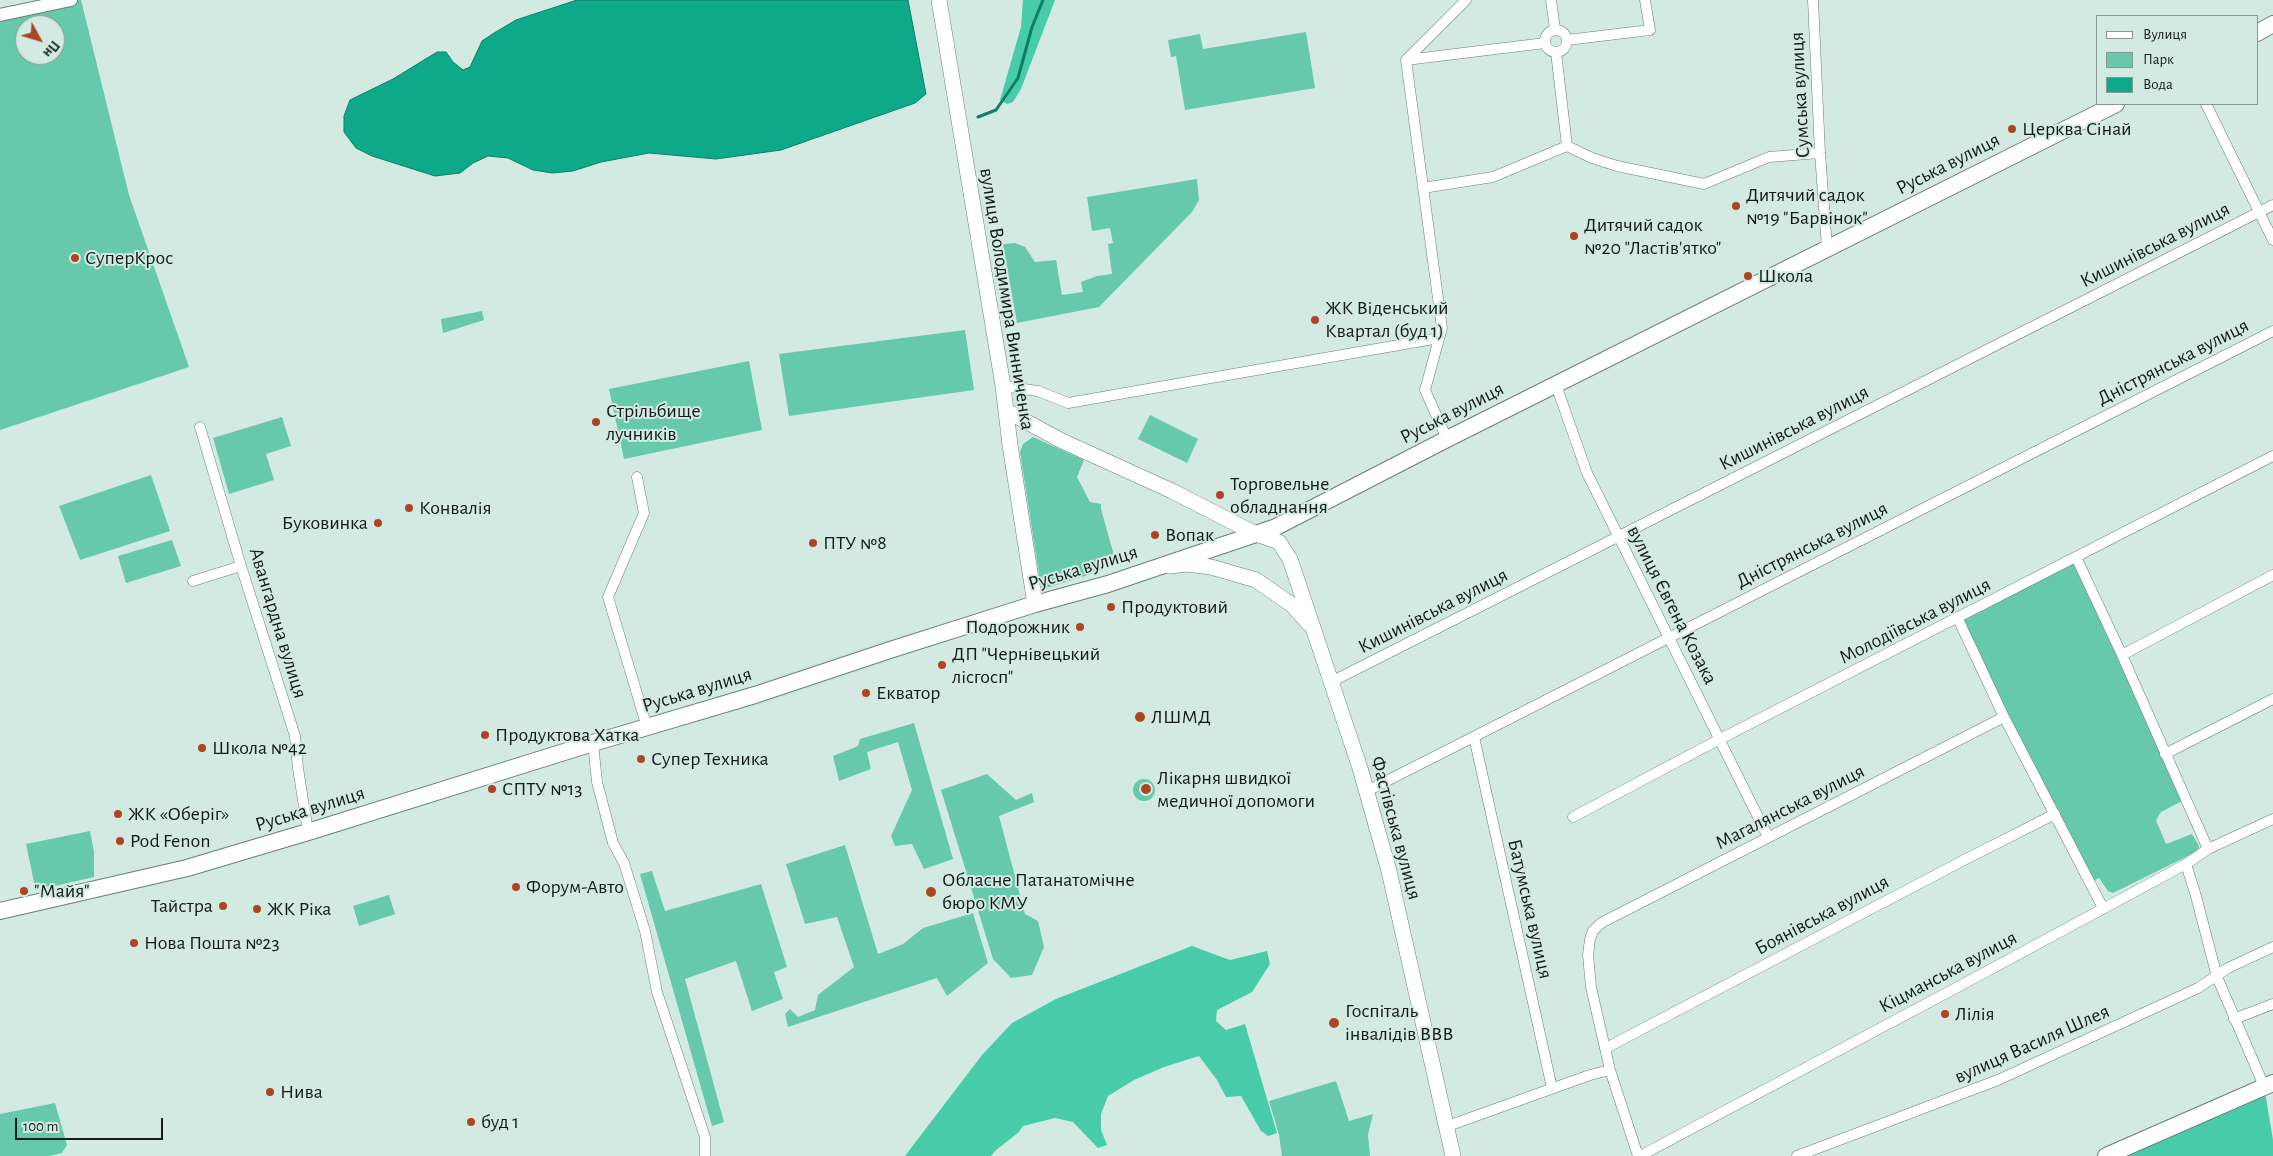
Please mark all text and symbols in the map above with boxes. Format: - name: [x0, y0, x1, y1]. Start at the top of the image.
- north arrow: [15, 15, 65, 65]
- legend: [2096, 15, 2258, 105]
- text: Вулиця: [2143, 27, 2187, 42]
- street label: Сумська вулиця: [1785, 31, 1815, 159]
- text: Пн: [40, 38, 62, 60]
- text: Парк: [2143, 52, 2174, 67]
- text: Вода: [2143, 77, 2173, 92]
- place label: Церква Сінай: [2022, 117, 2132, 141]
- marker: Церква Сінай: [2006, 123, 2018, 135]
- street label: Руська вулиця: [1892, 128, 2004, 200]
- street label: вулиця Володимира Винниченка: [974, 166, 1040, 432]
- place label: Дитячий садок №19 "Барвінок": [1746, 183, 1868, 230]
- street label: Кишинівська вулиця: [2076, 197, 2234, 293]
- marker: Дитячий садок №19 "Барвінок": [1730, 200, 1742, 212]
- place label: Дитячий садок №20 "Ластів'ятко": [1584, 213, 1721, 260]
- marker: Дитячий садок №20 "Ластів'ятко": [1568, 230, 1580, 242]
- place label: СуперКрос: [85, 246, 173, 270]
- marker: СуперКрос: [69, 252, 81, 264]
- place label: Школа: [1758, 264, 1813, 288]
- marker: Школа: [1742, 270, 1754, 282]
- place label: ЖК Віденський Квартал (буд 1): [1325, 296, 1449, 343]
- street label: Дністрянська вулиця: [2093, 313, 2253, 411]
- marker: ЖК Віденський Квартал (буд 1): [1309, 314, 1321, 326]
- street label: Руська вулиця: [1396, 377, 1508, 449]
- street label: Кишинівська вулиця: [1715, 380, 1873, 476]
- place label: Стрільбище лучників: [606, 399, 701, 446]
- marker: Стрільбище лучників: [590, 416, 602, 428]
- place label: Торговельне обладнання: [1230, 472, 1329, 519]
- marker: Торговельне обладнання: [1214, 489, 1226, 501]
- place label: Конвалія: [419, 496, 492, 520]
- street label: Дністрянська вулиця: [1732, 496, 1892, 594]
- marker: Конвалія: [403, 502, 415, 514]
- place label: Буковинка: [282, 511, 368, 535]
- marker: Буковинка: [372, 517, 384, 529]
- street label: вулиця Євгена Козака: [1622, 522, 1722, 688]
- place label: Вопак: [1165, 523, 1214, 547]
- marker: Вопак: [1149, 529, 1161, 541]
- place label: ПТУ №8: [823, 531, 887, 555]
- marker: ПТУ №8: [807, 537, 819, 549]
- street label: Руська вулиця: [1025, 540, 1141, 596]
- street label: Авангардна вулиця: [244, 545, 312, 701]
- street label: Кишинівська вулиця: [1354, 563, 1512, 659]
- street label: Молодіївська вулиця: [1835, 572, 1995, 670]
- place label: Продуктовий: [1121, 595, 1228, 619]
- marker: Продуктовий: [1105, 601, 1117, 613]
- place label: Подорожник: [965, 615, 1070, 639]
- marker: Подорожник: [1074, 621, 1086, 633]
- place label: ДП "Чернівецький лісгосп": [952, 642, 1100, 689]
- marker: ДП "Чернівецький лісгосп": [936, 659, 948, 671]
- street label: Руська вулиця: [639, 662, 755, 718]
- place label: Екватор: [876, 681, 940, 705]
- marker: Екватор: [860, 687, 872, 699]
- place label: ЛШМД: [1151, 705, 1211, 729]
- marker: ЛШМД: [1133, 710, 1147, 724]
- place label: Продуктова Хатка: [495, 723, 639, 747]
- marker: Продуктова Хатка: [479, 729, 491, 741]
- place label: Школа №42: [212, 736, 307, 760]
- marker: Школа №42: [196, 742, 208, 754]
- place label: Супер Техника: [651, 747, 769, 771]
- marker: Супер Техника: [635, 753, 647, 765]
- street label: Фастівська вулиця: [1365, 754, 1427, 902]
- street label: Магалянська вулиця: [1711, 759, 1869, 855]
- place label: Лікарня швидкої медичної допомоги: [1157, 766, 1315, 813]
- place label: СПТУ №13: [502, 777, 582, 801]
- street label: Руська вулиця: [252, 781, 368, 837]
- marker: Лікарня швидкої медичної допомоги: [1139, 782, 1153, 796]
- marker: СПТУ №13: [486, 783, 498, 795]
- place label: ЖК «Оберіг»: [128, 802, 229, 826]
- marker: ЖК «Оберіг»: [112, 808, 124, 820]
- place label: Pod Fenon: [130, 829, 210, 853]
- marker: Pod Fenon: [114, 835, 126, 847]
- street label: Батумська вулиця: [1502, 837, 1558, 981]
- place label: Обласне Патанатомічне бюро КМУ: [942, 868, 1135, 915]
- street label: Боянівська вулиця: [1751, 870, 1893, 960]
- place label: Форум-Авто: [526, 875, 624, 899]
- place label: "Майя": [34, 879, 90, 903]
- marker: Форум-Авто: [510, 881, 522, 893]
- marker: "Майя": [18, 885, 30, 897]
- marker: Обласне Патанатомічне бюро КМУ: [924, 885, 938, 899]
- place label: Тайстра: [151, 894, 213, 918]
- place label: ЖК Ріка: [267, 897, 331, 921]
- marker: Тайстра: [217, 900, 229, 912]
- marker: ЖК Ріка: [251, 903, 263, 915]
- street label: Кіцманська вулиця: [1875, 926, 2021, 1018]
- place label: Нова Пошта №23: [144, 931, 280, 955]
- marker: Нова Пошта №23: [128, 937, 140, 949]
- place label: Госпіталь інвалідів ВВВ: [1345, 999, 1454, 1046]
- street label: вулиця Василя Шлея: [1951, 999, 2113, 1089]
- place label: Лілія: [1955, 1002, 1995, 1026]
- marker: Лілія: [1939, 1008, 1951, 1020]
- marker: Госпіталь інвалідів ВВВ: [1327, 1016, 1341, 1030]
- place label: Нива: [280, 1080, 323, 1104]
- marker: Нива: [264, 1086, 276, 1098]
- scale bar: [18, 1108, 165, 1140]
- place label: буд 1: [481, 1110, 519, 1134]
- marker: буд 1: [465, 1116, 477, 1128]
- text: 100 m: [23, 1119, 58, 1134]

